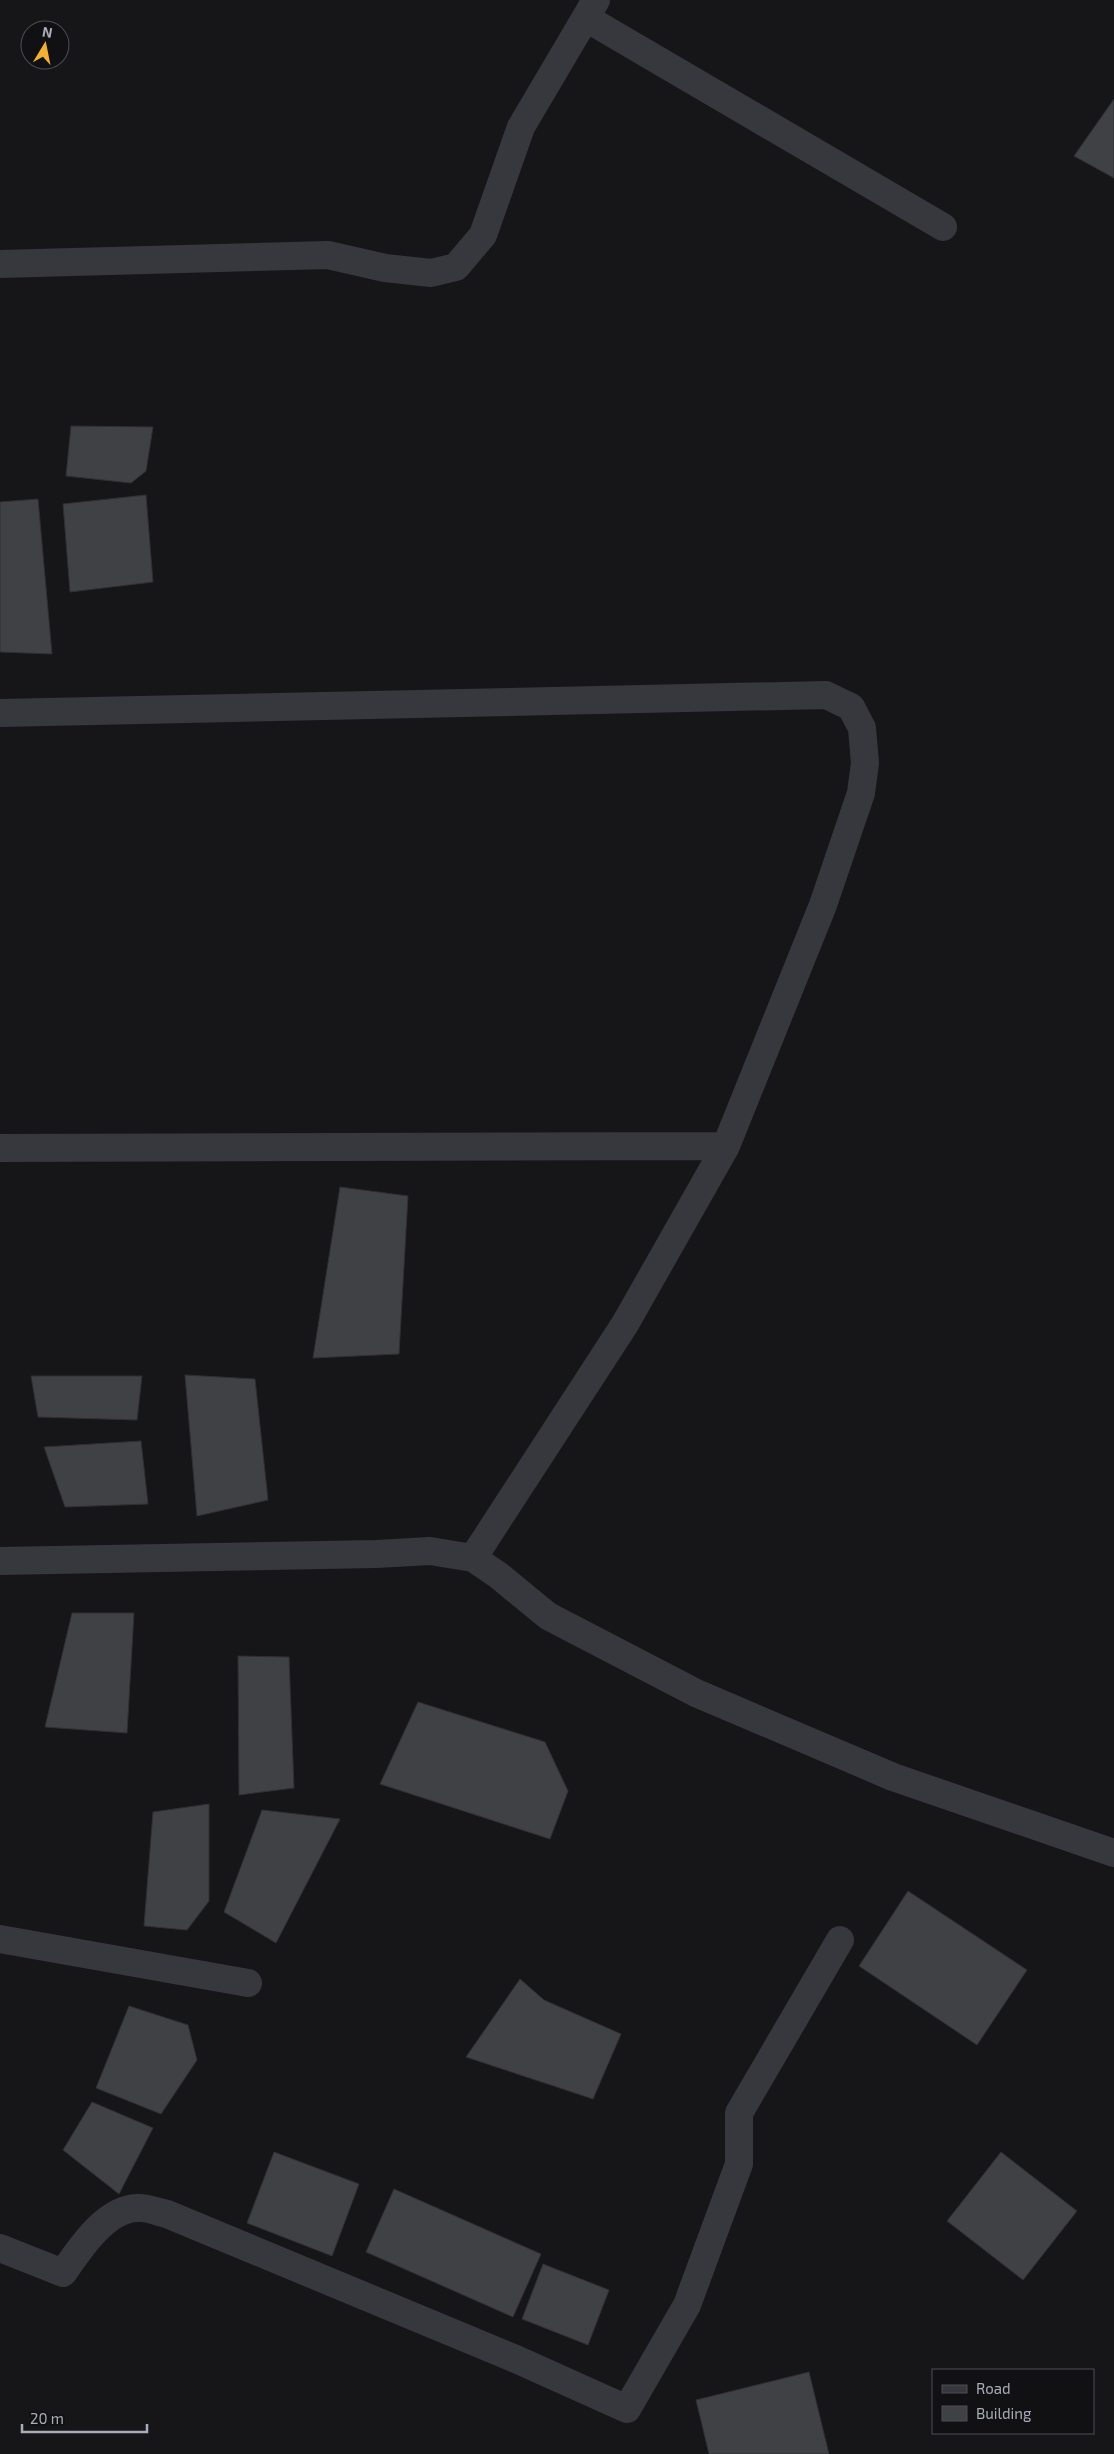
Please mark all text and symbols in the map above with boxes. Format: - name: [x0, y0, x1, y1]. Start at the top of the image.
- north arrow: [20, 20, 70, 70]
- text: N: [41, 22, 54, 41]
- legend: [932, 2369, 1094, 2434]
- text: Road: [976, 2379, 1011, 2397]
- scale bar: [22, 2402, 148, 2434]
- text: Building: [976, 2404, 1032, 2422]
- text: 20 m: [30, 2409, 64, 2427]

